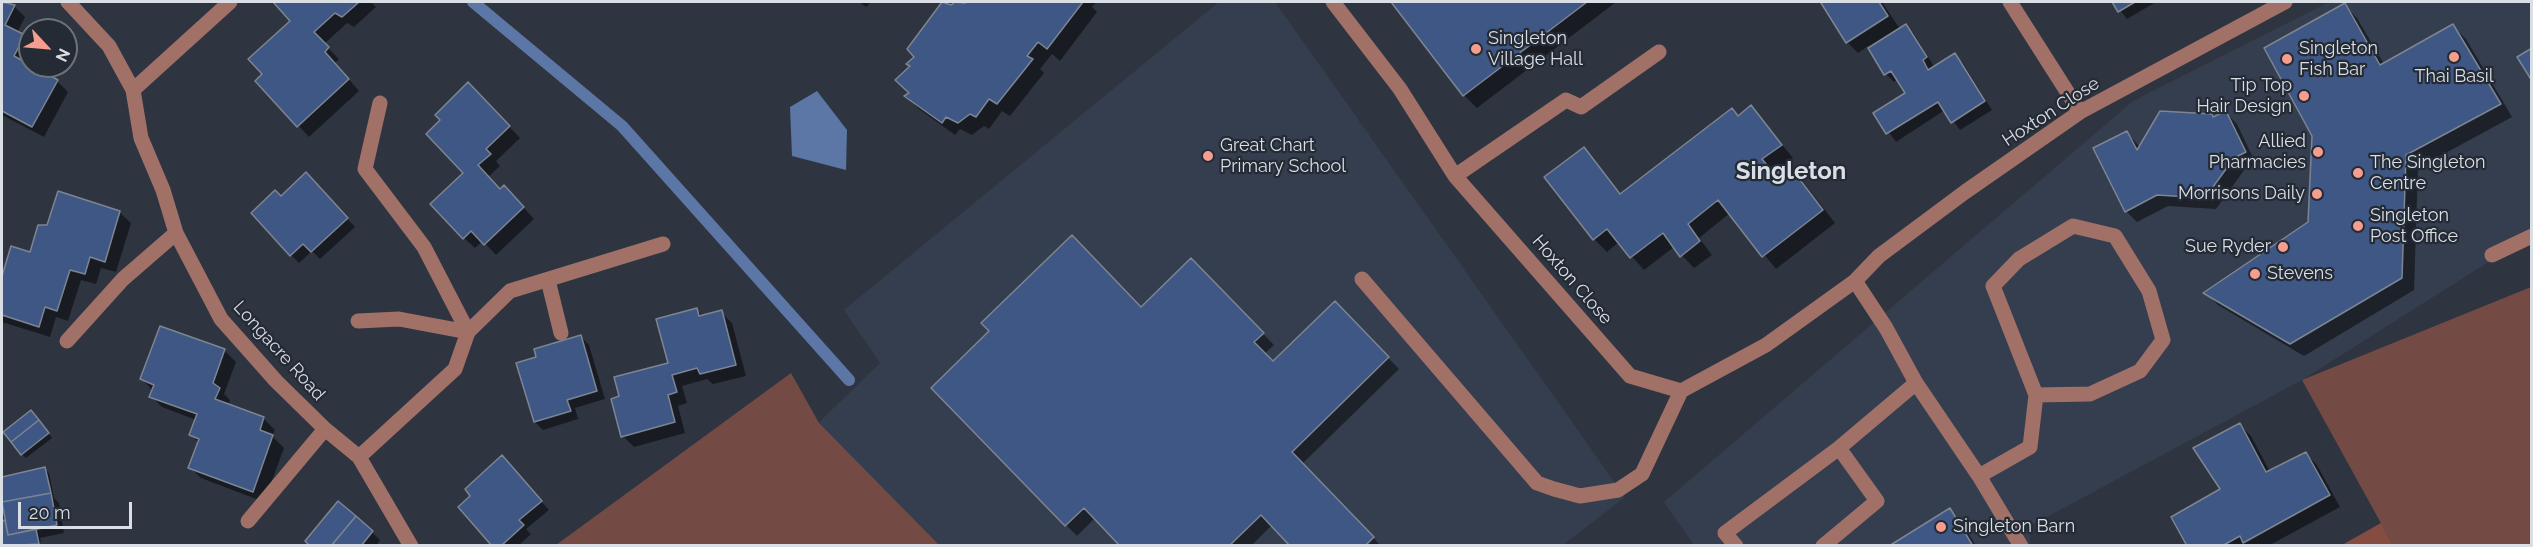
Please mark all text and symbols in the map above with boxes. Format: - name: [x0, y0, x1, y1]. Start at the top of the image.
- north arrow: [18, 18, 78, 78]
- place label: Singleton Village Hall: [1488, 28, 1583, 70]
- place label: Singleton Fish Bar: [2299, 38, 2378, 80]
- marker: Singleton Village Hall: [1469, 42, 1483, 56]
- text: N: [52, 46, 74, 65]
- marker: Thai Basil: [2447, 50, 2461, 64]
- marker: Singleton Fish Bar: [2280, 52, 2294, 66]
- place label: Thai Basil: [2414, 66, 2494, 88]
- street label: Hoxton Close: [1998, 73, 2104, 151]
- place label: Tip Top Hair Design: [2196, 75, 2292, 118]
- marker: Tip Top Hair Design: [2297, 89, 2311, 103]
- place label: Allied Pharmacies: [2209, 131, 2306, 174]
- place label: Great Chart Primary School: [1220, 135, 1346, 178]
- marker: Allied Pharmacies: [2311, 145, 2325, 159]
- marker: Great Chart Primary School: [1201, 149, 1215, 163]
- place label: The Singleton Centre: [2370, 152, 2486, 195]
- district label: Singleton: [1736, 158, 1846, 186]
- marker: The Singleton Centre: [2351, 166, 2365, 180]
- place label: Morrisons Daily: [2178, 183, 2305, 205]
- marker: Morrisons Daily: [2310, 187, 2324, 201]
- place label: Singleton Post Office: [2370, 205, 2458, 248]
- marker: Singleton Post Office: [2351, 219, 2365, 233]
- street label: Hoxton Close: [1527, 231, 1617, 329]
- place label: Sue Ryder: [2185, 236, 2271, 258]
- marker: Sue Ryder: [2276, 240, 2290, 254]
- place label: Stevens: [2267, 263, 2333, 285]
- marker: Stevens: [2248, 267, 2262, 281]
- street label: Longacre Road: [229, 297, 329, 405]
- scale bar: [21, 490, 135, 528]
- text: 20 m: [29, 502, 71, 523]
- place label: Singleton Barn: [1953, 516, 2075, 538]
- marker: Singleton Barn: [1934, 520, 1948, 534]

